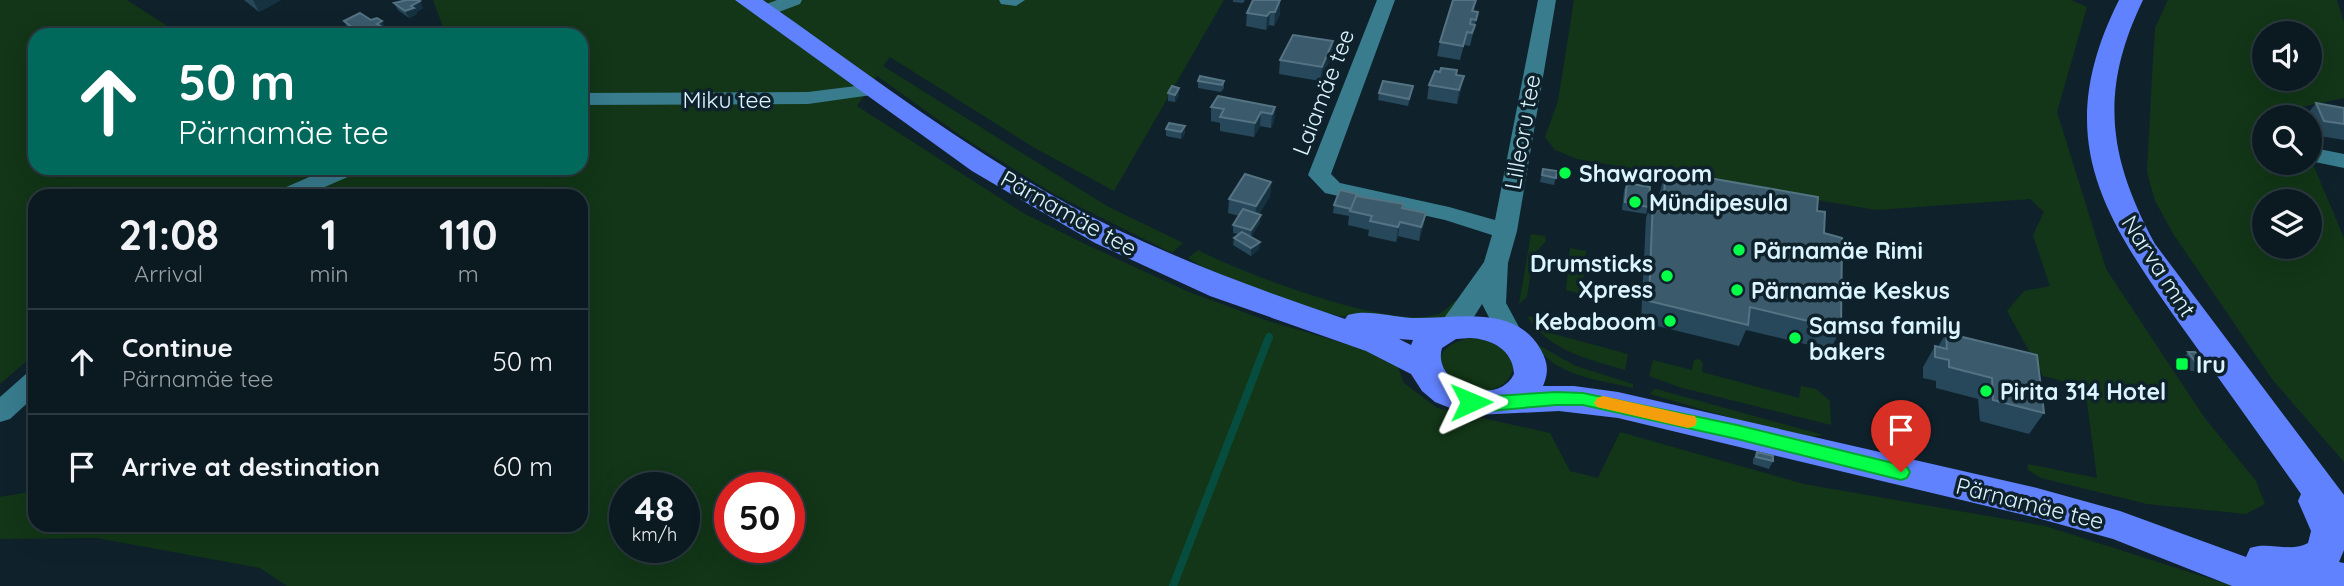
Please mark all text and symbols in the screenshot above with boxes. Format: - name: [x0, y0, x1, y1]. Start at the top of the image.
- map controls: [2252, 21, 2322, 259]
- button: sound: [2252, 21, 2322, 91]
- street label: Laiamäe tee: [1286, 25, 1360, 159]
- text: 50 m: [178, 51, 295, 112]
- icon: ahead: [63, 56, 154, 147]
- street label: Lilleoru tee: [1498, 72, 1546, 192]
- street label: Miku tee: [682, 85, 772, 114]
- button: search: [2252, 105, 2322, 175]
- text: Pärnamäe tee: [178, 112, 389, 152]
- place label: Shawaroom: [1579, 159, 1712, 188]
- street label: Pärnamäe tee: [996, 164, 1142, 262]
- marker: Shawaroom: [1557, 165, 1573, 181]
- place label: Mündipesula: [1649, 188, 1788, 217]
- button: layers: [2252, 189, 2322, 259]
- marker: Mündipesula: [1627, 194, 1643, 210]
- text: 21:08: [118, 208, 219, 261]
- text: 1: [321, 208, 337, 261]
- text: 110: [439, 208, 498, 261]
- street label: Narva mnt: [2115, 210, 2203, 322]
- place label: Pärnamäe Rimi: [1753, 236, 1923, 265]
- marker: Pärnamäe Rimi: [1731, 242, 1747, 258]
- place label: Drumsticks Xpress: [1530, 249, 1653, 304]
- text: Arrival: [134, 259, 203, 288]
- text: min: [309, 259, 349, 288]
- text: m: [458, 259, 479, 288]
- marker: Drumsticks Xpress: [1659, 268, 1675, 284]
- place label: Pärnamäe Keskus: [1751, 276, 1950, 305]
- marker: Pärnamäe Keskus: [1729, 282, 1745, 298]
- place label: Kebaboom: [1535, 307, 1656, 336]
- place label: Samsa family bakers: [1809, 311, 1961, 366]
- marker: Kebaboom: [1662, 313, 1678, 329]
- marker: Samsa family bakers: [1787, 330, 1803, 346]
- text: Continue: [122, 331, 233, 364]
- icon: ahead: [63, 343, 101, 381]
- text: 50 m: [493, 345, 553, 378]
- place label: Iru: [2196, 350, 2226, 379]
- marker: Iru: [2174, 356, 2190, 372]
- text: Pärnamäe tee: [122, 364, 273, 393]
- position arrow: [1434, 365, 1508, 439]
- place label: Pirita 314 Hotel: [2000, 377, 2166, 406]
- marker: Pirita 314 Hotel: [1978, 383, 1994, 399]
- pin: [1871, 400, 1931, 472]
- icon: arrive: [1882, 411, 1920, 449]
- icon: arrive: [63, 448, 101, 486]
- text: Arrive at destination: [122, 450, 380, 483]
- text: 60 m: [493, 450, 553, 483]
- street label: Pärnamäe tee: [1953, 471, 2107, 535]
- speed limit sign: 50: [714, 472, 805, 563]
- text: 48: [635, 486, 674, 530]
- text: km/h: [632, 523, 677, 546]

